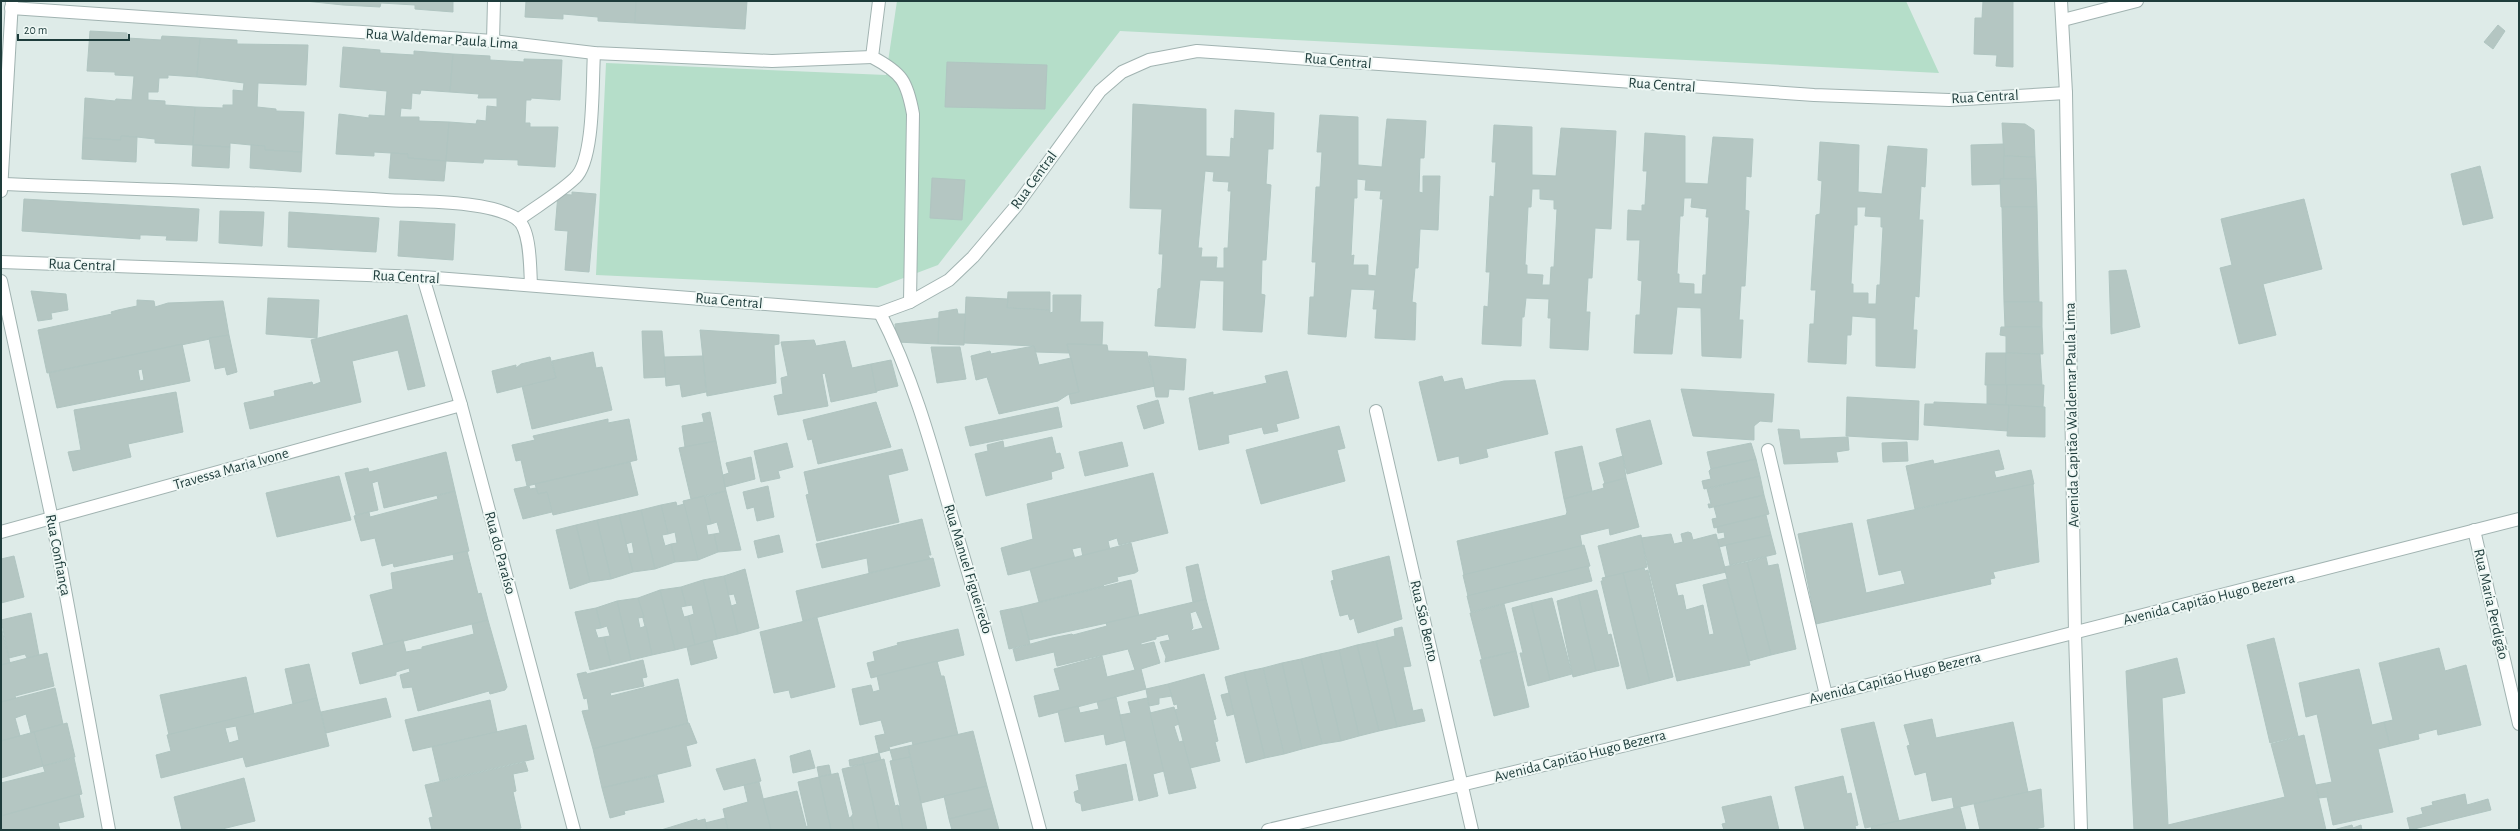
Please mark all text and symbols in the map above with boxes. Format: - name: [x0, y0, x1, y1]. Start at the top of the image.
- scale bar: [18, 16, 129, 42]
- text: 20 m: [24, 24, 47, 36]
- street label: Rua Waldemar Paula Lima: [365, 26, 519, 52]
- street label: Rua Central: [1304, 51, 1372, 71]
- street label: Rua Central: [1628, 75, 1696, 95]
- street label: Rua Central: [1951, 88, 2019, 106]
- street label: Rua Central: [1008, 148, 1060, 212]
- street label: Rua Central: [48, 256, 116, 274]
- street label: Rua Central: [372, 268, 440, 286]
- street label: Rua Central: [695, 291, 763, 311]
- street label: Avenida Capitão Waldemar Paula Lima: [2063, 302, 2081, 528]
- street label: Travessa Maria Ivone: [172, 445, 290, 493]
- street label: Rua Manuel Figueiredo: [941, 502, 995, 636]
- street label: Rua do Paraíso: [482, 510, 518, 596]
- street label: Rua Confiança: [43, 513, 73, 597]
- street label: Rua Maria Perdigão: [2471, 547, 2511, 661]
- street label: Avenida Capitão Hugo Bezerra: [2122, 570, 2297, 628]
- street label: Rua São Bento: [1407, 579, 1441, 663]
- street label: Avenida Capitão Hugo Bezerra: [1808, 649, 1983, 707]
- street label: Avenida Capitão Hugo Bezerra: [1493, 727, 1668, 785]

